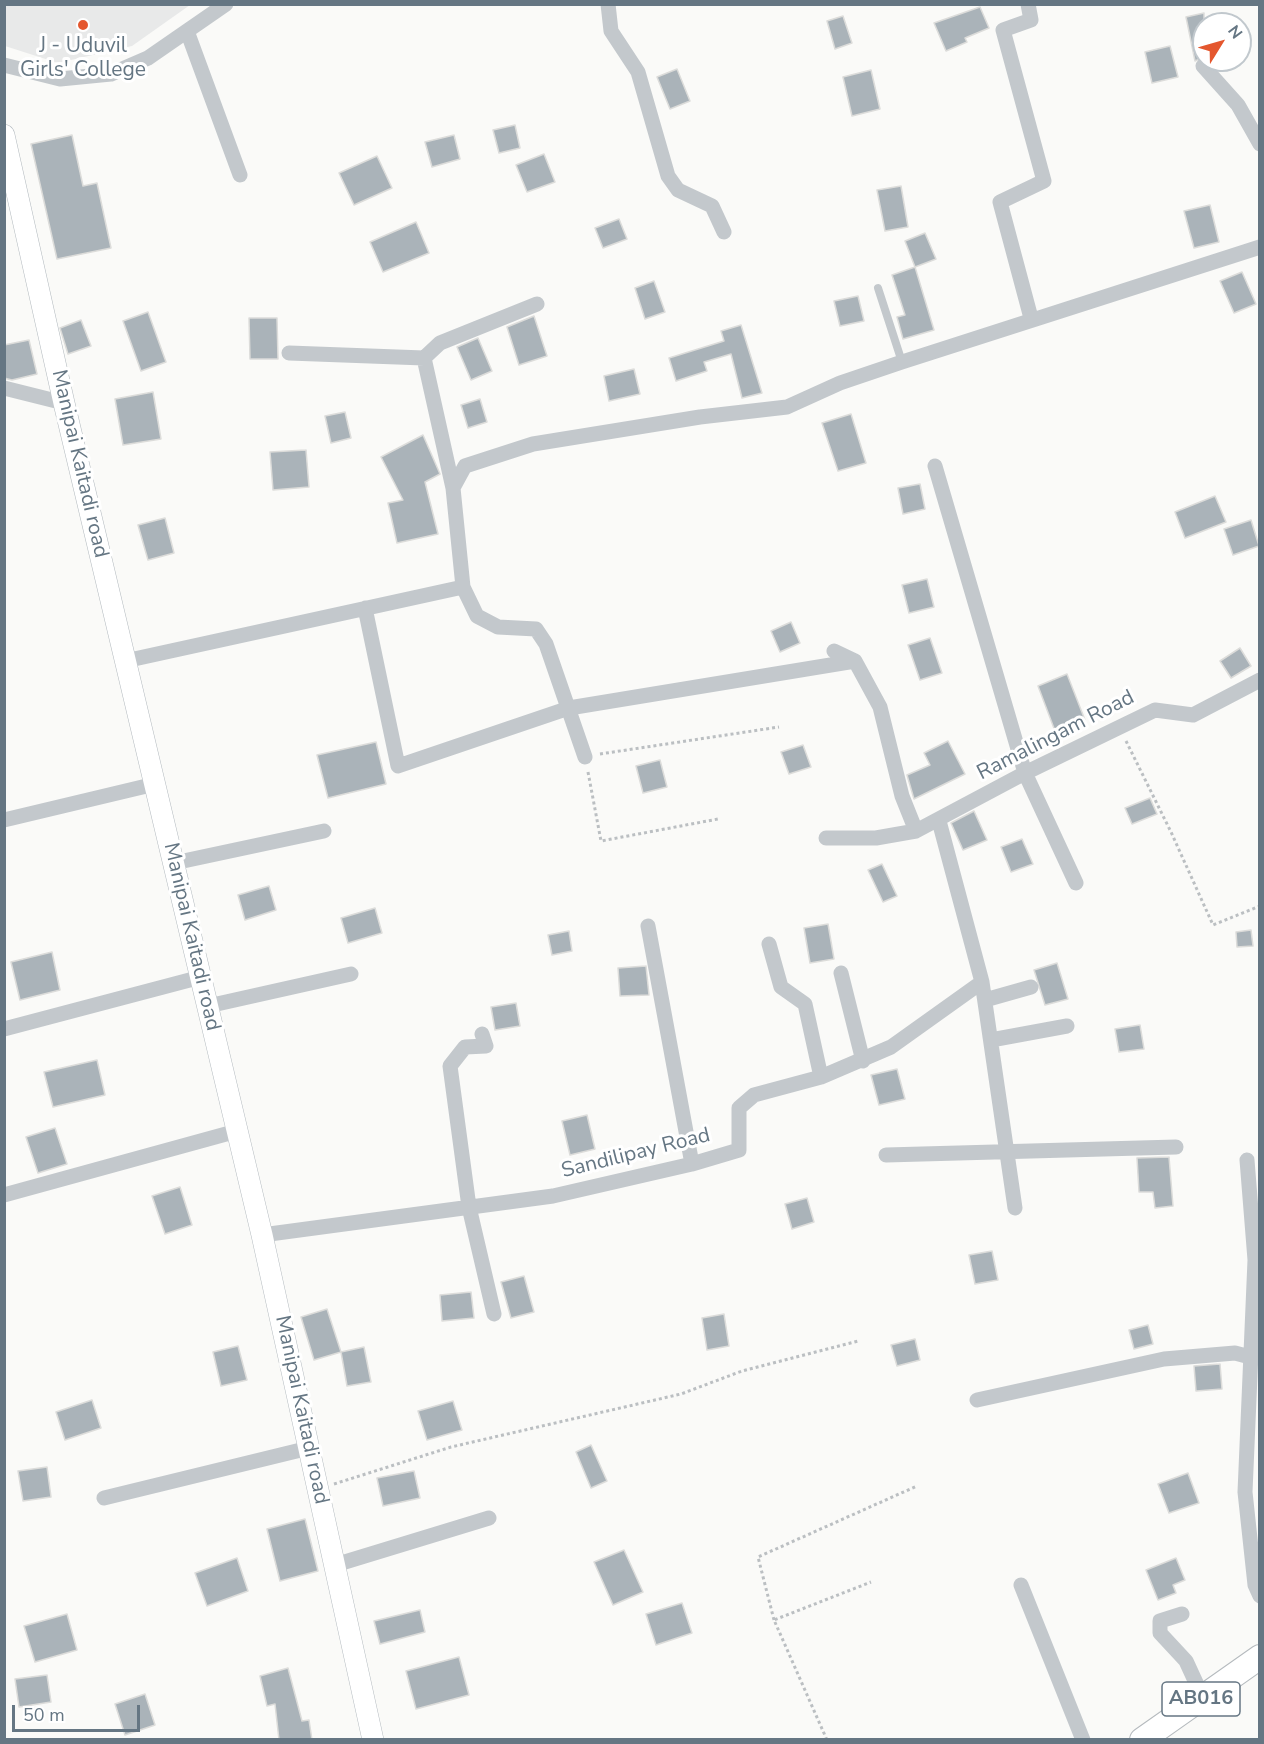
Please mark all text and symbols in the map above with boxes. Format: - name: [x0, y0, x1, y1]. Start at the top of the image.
- north arrow: [1192, 12, 1252, 72]
- marker: J - Uduvil Girls' College: [76, 18, 90, 32]
- text: N: [1222, 21, 1247, 44]
- place label: J - Uduvil Girls' College: [20, 34, 146, 84]
- street label: Manipai Kaitadi road: [45, 368, 113, 560]
- street label: Ramalingam Road: [973, 686, 1139, 786]
- street label: Manipai Kaitadi road: [157, 841, 225, 1033]
- street label: Sandilipay Road: [559, 1123, 713, 1185]
- street label: Manipai Kaitadi road: [269, 1313, 333, 1507]
- road number: AB016: [1162, 1682, 1240, 1716]
- scale bar: [15, 1693, 142, 1731]
- text: 50 m: [23, 1703, 65, 1727]

